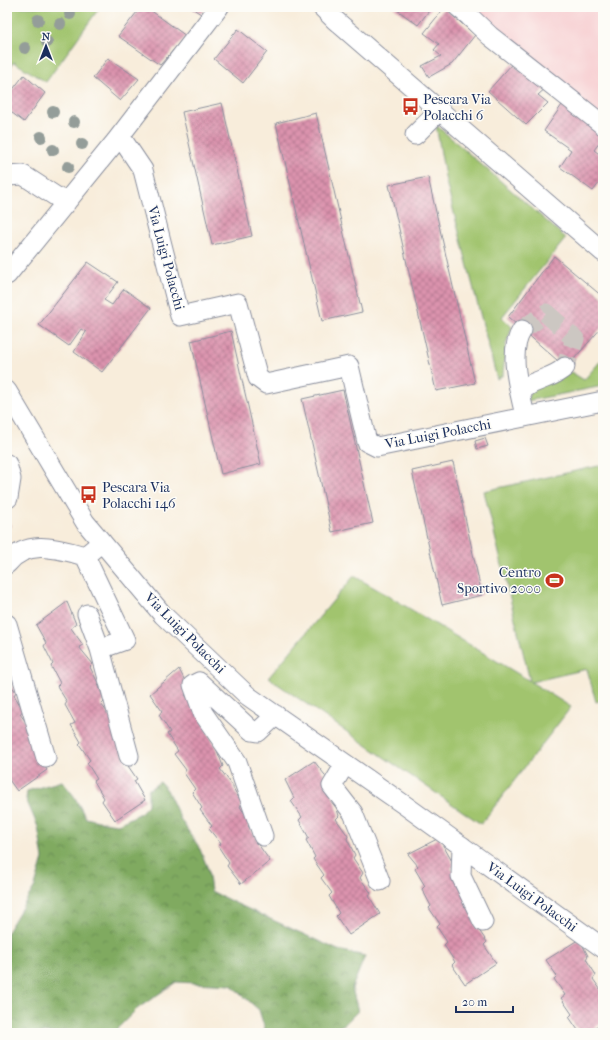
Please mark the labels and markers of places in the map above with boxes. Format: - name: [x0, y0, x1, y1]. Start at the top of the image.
- place label: Pescara Via Polacchi 6: [423, 91, 492, 124]
- bus stop icon: Pescara Via Polacchi 6: [400, 97, 420, 117]
- place label: Pescara Via Polacchi 146: [102, 479, 176, 512]
- bus stop icon: Pescara Via Polacchi 146: [79, 485, 99, 505]
- place label: Centro Sportivo 2000: [457, 564, 541, 597]
- sports icon: Centro Sportivo 2000: [544, 570, 564, 590]

